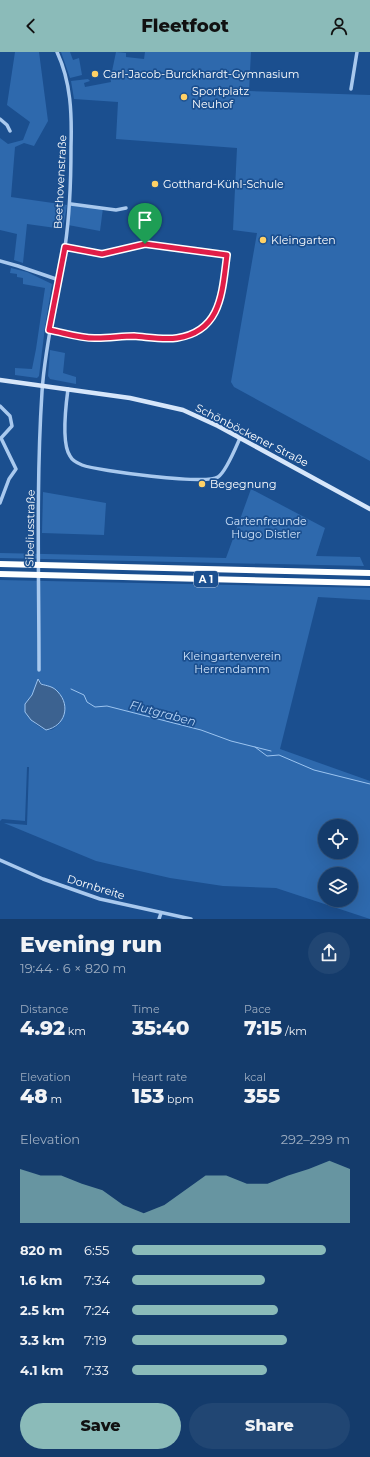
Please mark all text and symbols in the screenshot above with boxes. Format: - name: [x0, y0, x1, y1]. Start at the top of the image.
- icon: back: [20, 15, 42, 37]
- text: Fleetfoot: [141, 15, 229, 37]
- icon: person: [328, 15, 350, 37]
- place label: Carl-Jacob-Burckhardt-Gymnasium: [103, 67, 300, 81]
- marker: Carl-Jacob-Burckhardt-Gymnasium: [90, 69, 100, 79]
- place label: Sportplatz Neuhof: [192, 84, 250, 111]
- marker: Sportplatz Neuhof: [179, 92, 189, 102]
- street label: Beethovenstraße: [51, 134, 69, 229]
- place label: Gotthard-Kühl-Schule: [163, 177, 284, 191]
- marker: Gotthard-Kühl-Schule: [150, 179, 160, 189]
- pin: [128, 203, 162, 244]
- icon: arrive: [134, 209, 156, 231]
- place label: Kleingarten: [271, 233, 336, 247]
- marker: Kleingarten: [258, 235, 268, 245]
- street label: Schönböckener Straße: [193, 400, 311, 470]
- place label: Begegnung: [210, 477, 276, 491]
- marker: Begegnung: [197, 479, 207, 489]
- street label: Sibeliusstraße: [22, 489, 38, 567]
- park label: Gartenfreunde Hugo Distler: [225, 514, 307, 541]
- road number: A 1: [194, 571, 218, 587]
- park label: Kleingartenverein Herrendamm: [183, 649, 281, 676]
- water label: Flutgraben: [128, 697, 198, 729]
- map controls: [318, 819, 358, 907]
- button: locate: [318, 819, 358, 859]
- button: layers: [318, 867, 358, 907]
- street label: Dornbreite: [65, 872, 127, 903]
- text: Evening run: [20, 931, 162, 958]
- button: share: [308, 932, 350, 974]
- text: 19:44 · 6 × 820 m: [20, 960, 126, 976]
- text: Distance: [20, 1002, 68, 1016]
- text: Time: [132, 1002, 160, 1016]
- text: Pace: [244, 1002, 271, 1016]
- text: 4.92: [20, 1016, 65, 1040]
- text: 35:40: [132, 1016, 189, 1040]
- text: 7:15: [244, 1016, 282, 1040]
- text: km: [65, 1024, 86, 1038]
- text: /km: [282, 1024, 307, 1038]
- text: Elevation: [20, 1070, 71, 1084]
- text: Heart rate: [132, 1070, 187, 1084]
- text: kcal: [244, 1070, 266, 1084]
- text: 48: [20, 1084, 48, 1108]
- text: 153: [132, 1084, 164, 1108]
- text: 355: [244, 1084, 280, 1108]
- text: m: [48, 1092, 62, 1106]
- text: bpm: [164, 1092, 194, 1106]
- text: Elevation: [20, 1131, 80, 1147]
- text: 292–299 m: [281, 1131, 350, 1147]
- text: 820 m: [20, 1242, 62, 1258]
- text: 6:55: [84, 1242, 109, 1258]
- text: 1.6 km: [20, 1272, 62, 1288]
- text: 7:34: [84, 1272, 110, 1288]
- text: 2.5 km: [20, 1302, 65, 1318]
- text: 7:24: [84, 1302, 110, 1318]
- text: 3.3 km: [20, 1332, 65, 1348]
- text: 7:19: [84, 1332, 107, 1348]
- text: 4.1 km: [20, 1362, 63, 1378]
- text: 7:33: [84, 1362, 109, 1378]
- button: Save: [20, 1403, 181, 1449]
- button: Share: [189, 1403, 350, 1449]

